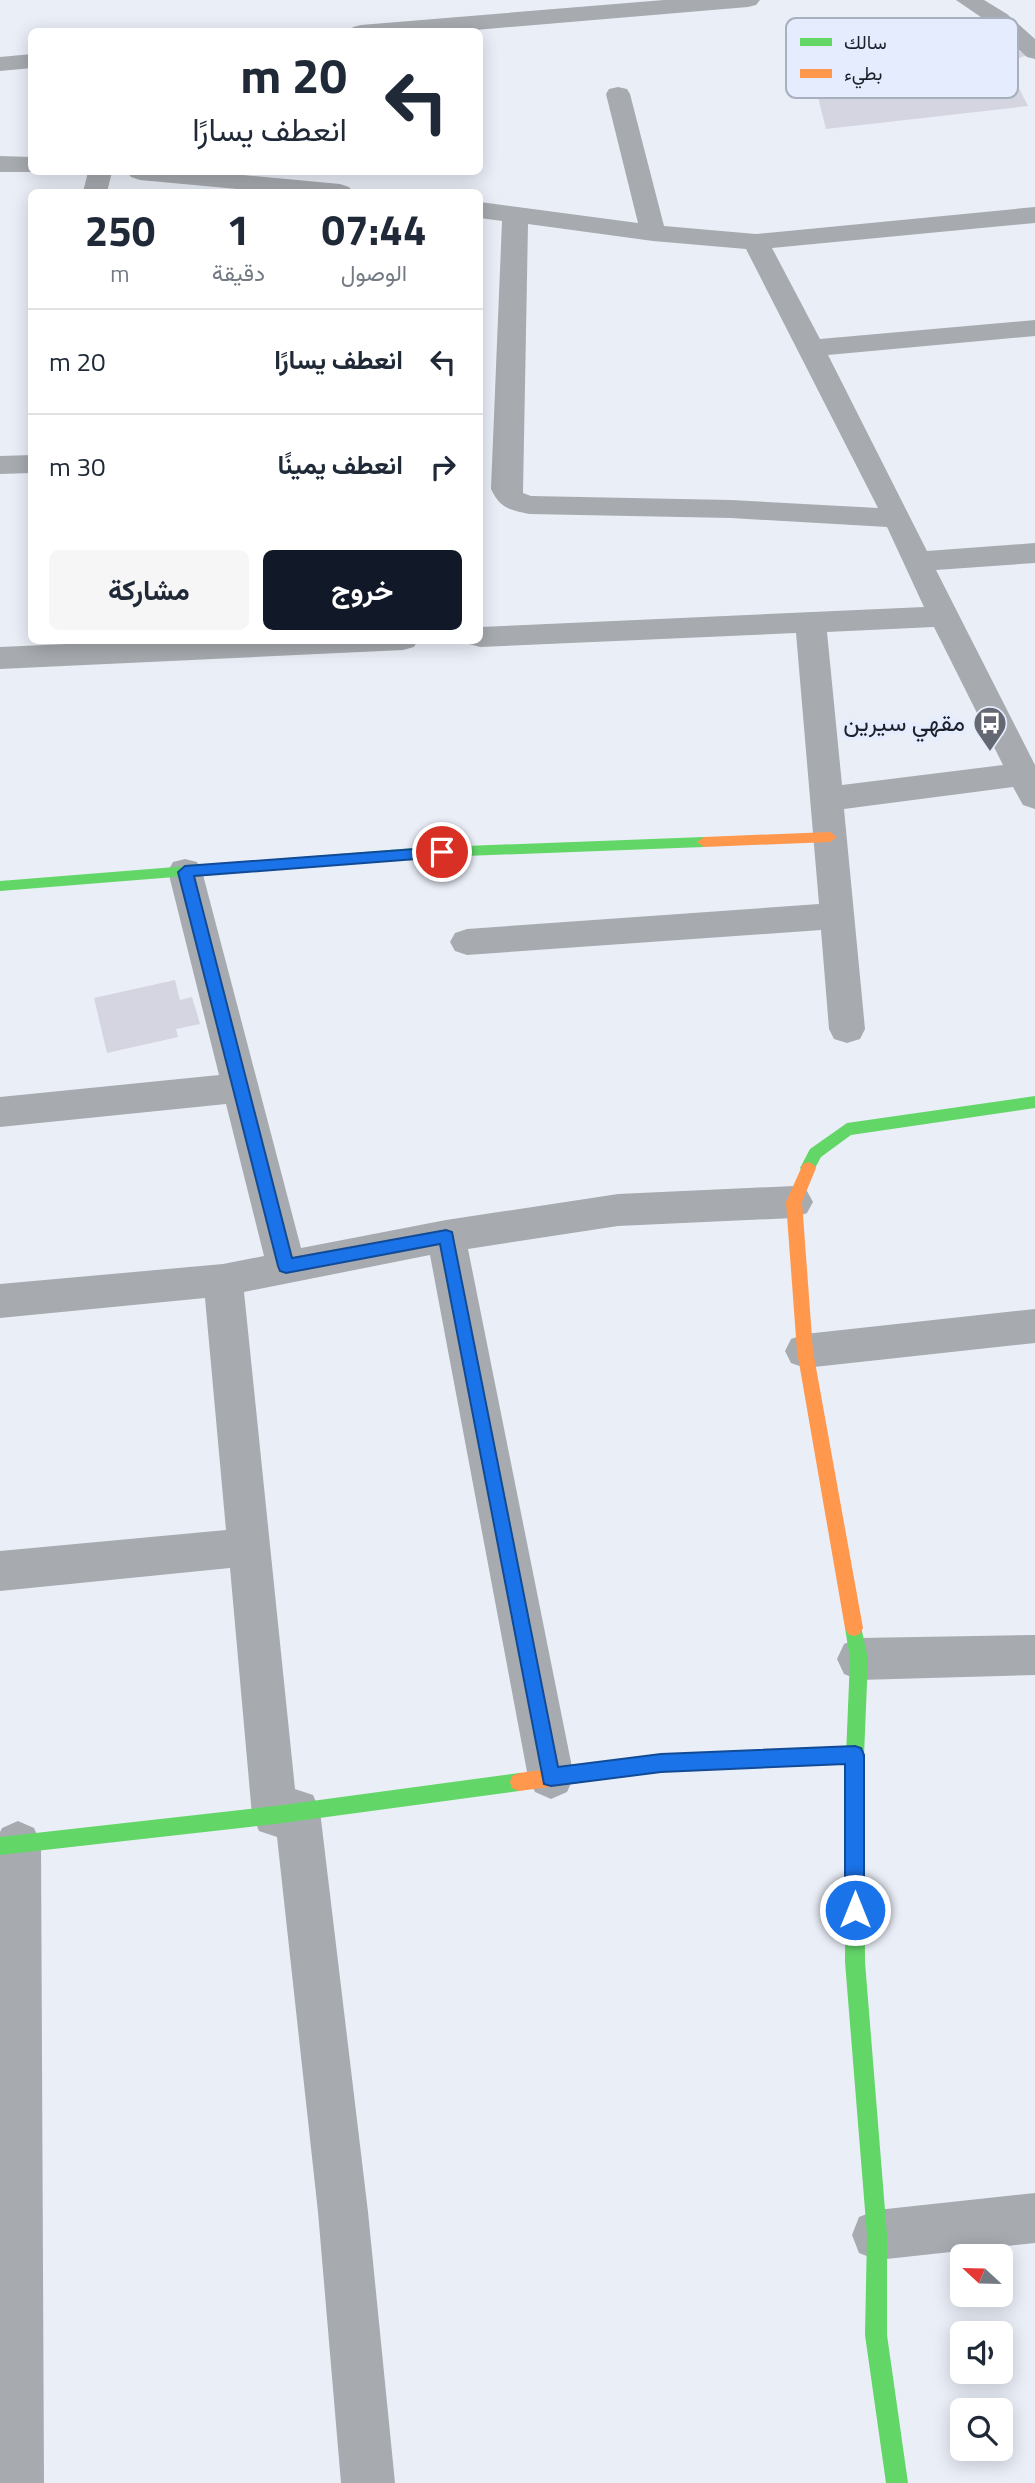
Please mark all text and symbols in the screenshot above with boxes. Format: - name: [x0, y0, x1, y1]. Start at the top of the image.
- legend: [786, 18, 1018, 98]
- text: سالك: [844, 27, 887, 56]
- text: 20 m: [240, 37, 347, 112]
- icon: left: [371, 56, 462, 147]
- text: بطيء: [844, 58, 882, 89]
- text: انعطف يسارًا: [192, 105, 347, 153]
- text: 1: [227, 197, 250, 261]
- text: 07:44: [322, 197, 426, 261]
- text: 250: [85, 198, 155, 262]
- text: دقيقة: [212, 255, 265, 290]
- text: الوصول: [341, 255, 407, 290]
- text: m: [110, 256, 130, 291]
- text: انعطف يسارًا: [274, 340, 403, 379]
- text: 20 m: [49, 342, 106, 381]
- icon: left: [424, 343, 462, 381]
- text: انعطف يمينًا: [277, 445, 403, 484]
- text: 30 m: [49, 447, 106, 486]
- icon: right: [424, 448, 462, 486]
- button: مشاركة: [49, 550, 249, 630]
- button: خروج: [263, 550, 462, 630]
- place label: مقهي سيرين: [843, 704, 965, 742]
- bus stop icon: مقهي سيرين: [971, 704, 1009, 753]
- pin: [412, 822, 472, 882]
- icon: arrive: [423, 833, 461, 871]
- position arrow: [818, 1873, 892, 1947]
- north arrow: [950, 2244, 1013, 2306]
- map controls: [950, 2244, 1013, 2461]
- button: sound: [950, 2321, 1013, 2384]
- button: search: [950, 2398, 1013, 2461]

